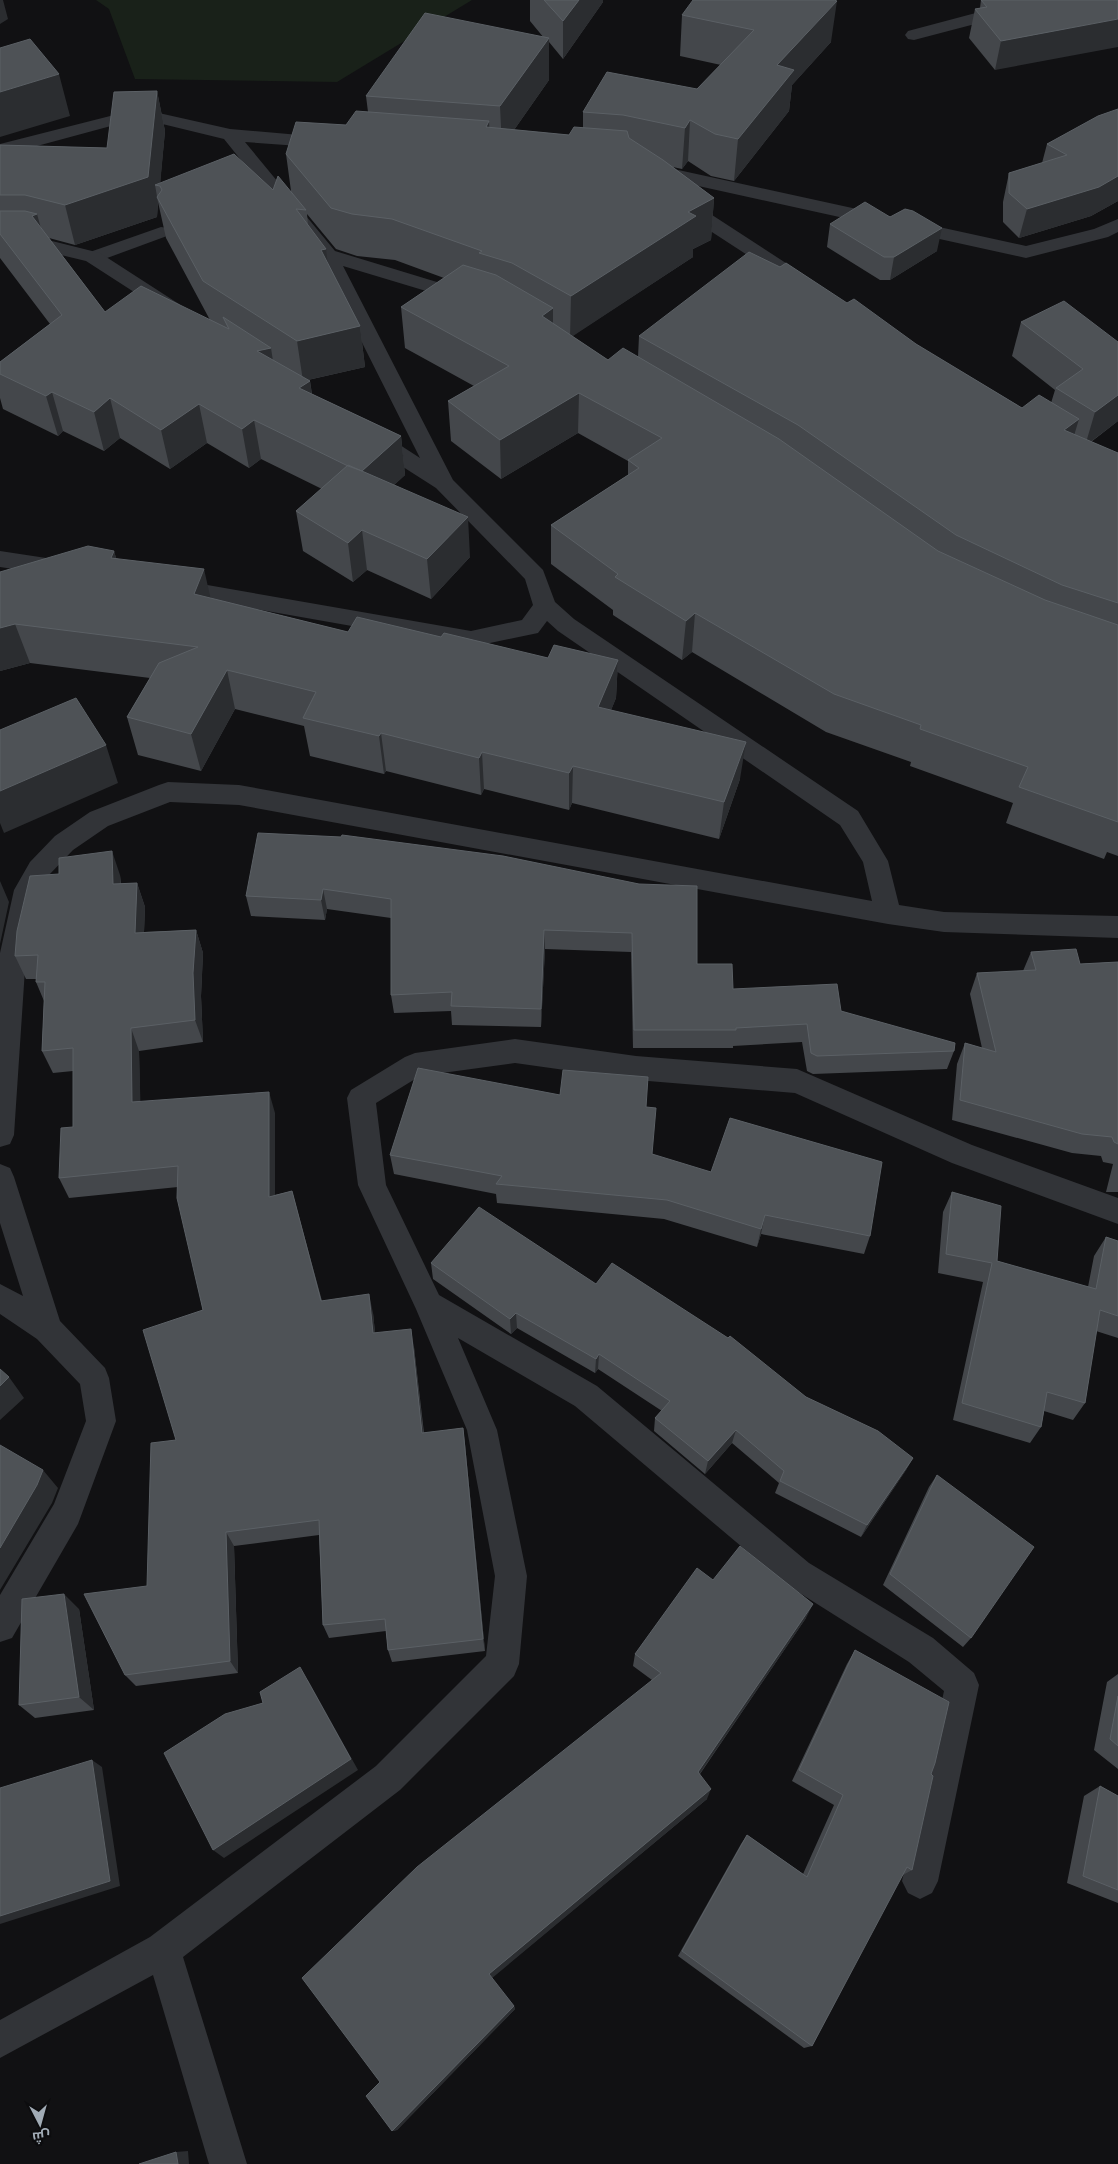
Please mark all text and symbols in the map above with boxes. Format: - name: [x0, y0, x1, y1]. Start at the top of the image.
- north arrow: [15, 2099, 65, 2149]
- text: ش: [31, 2127, 51, 2146]

